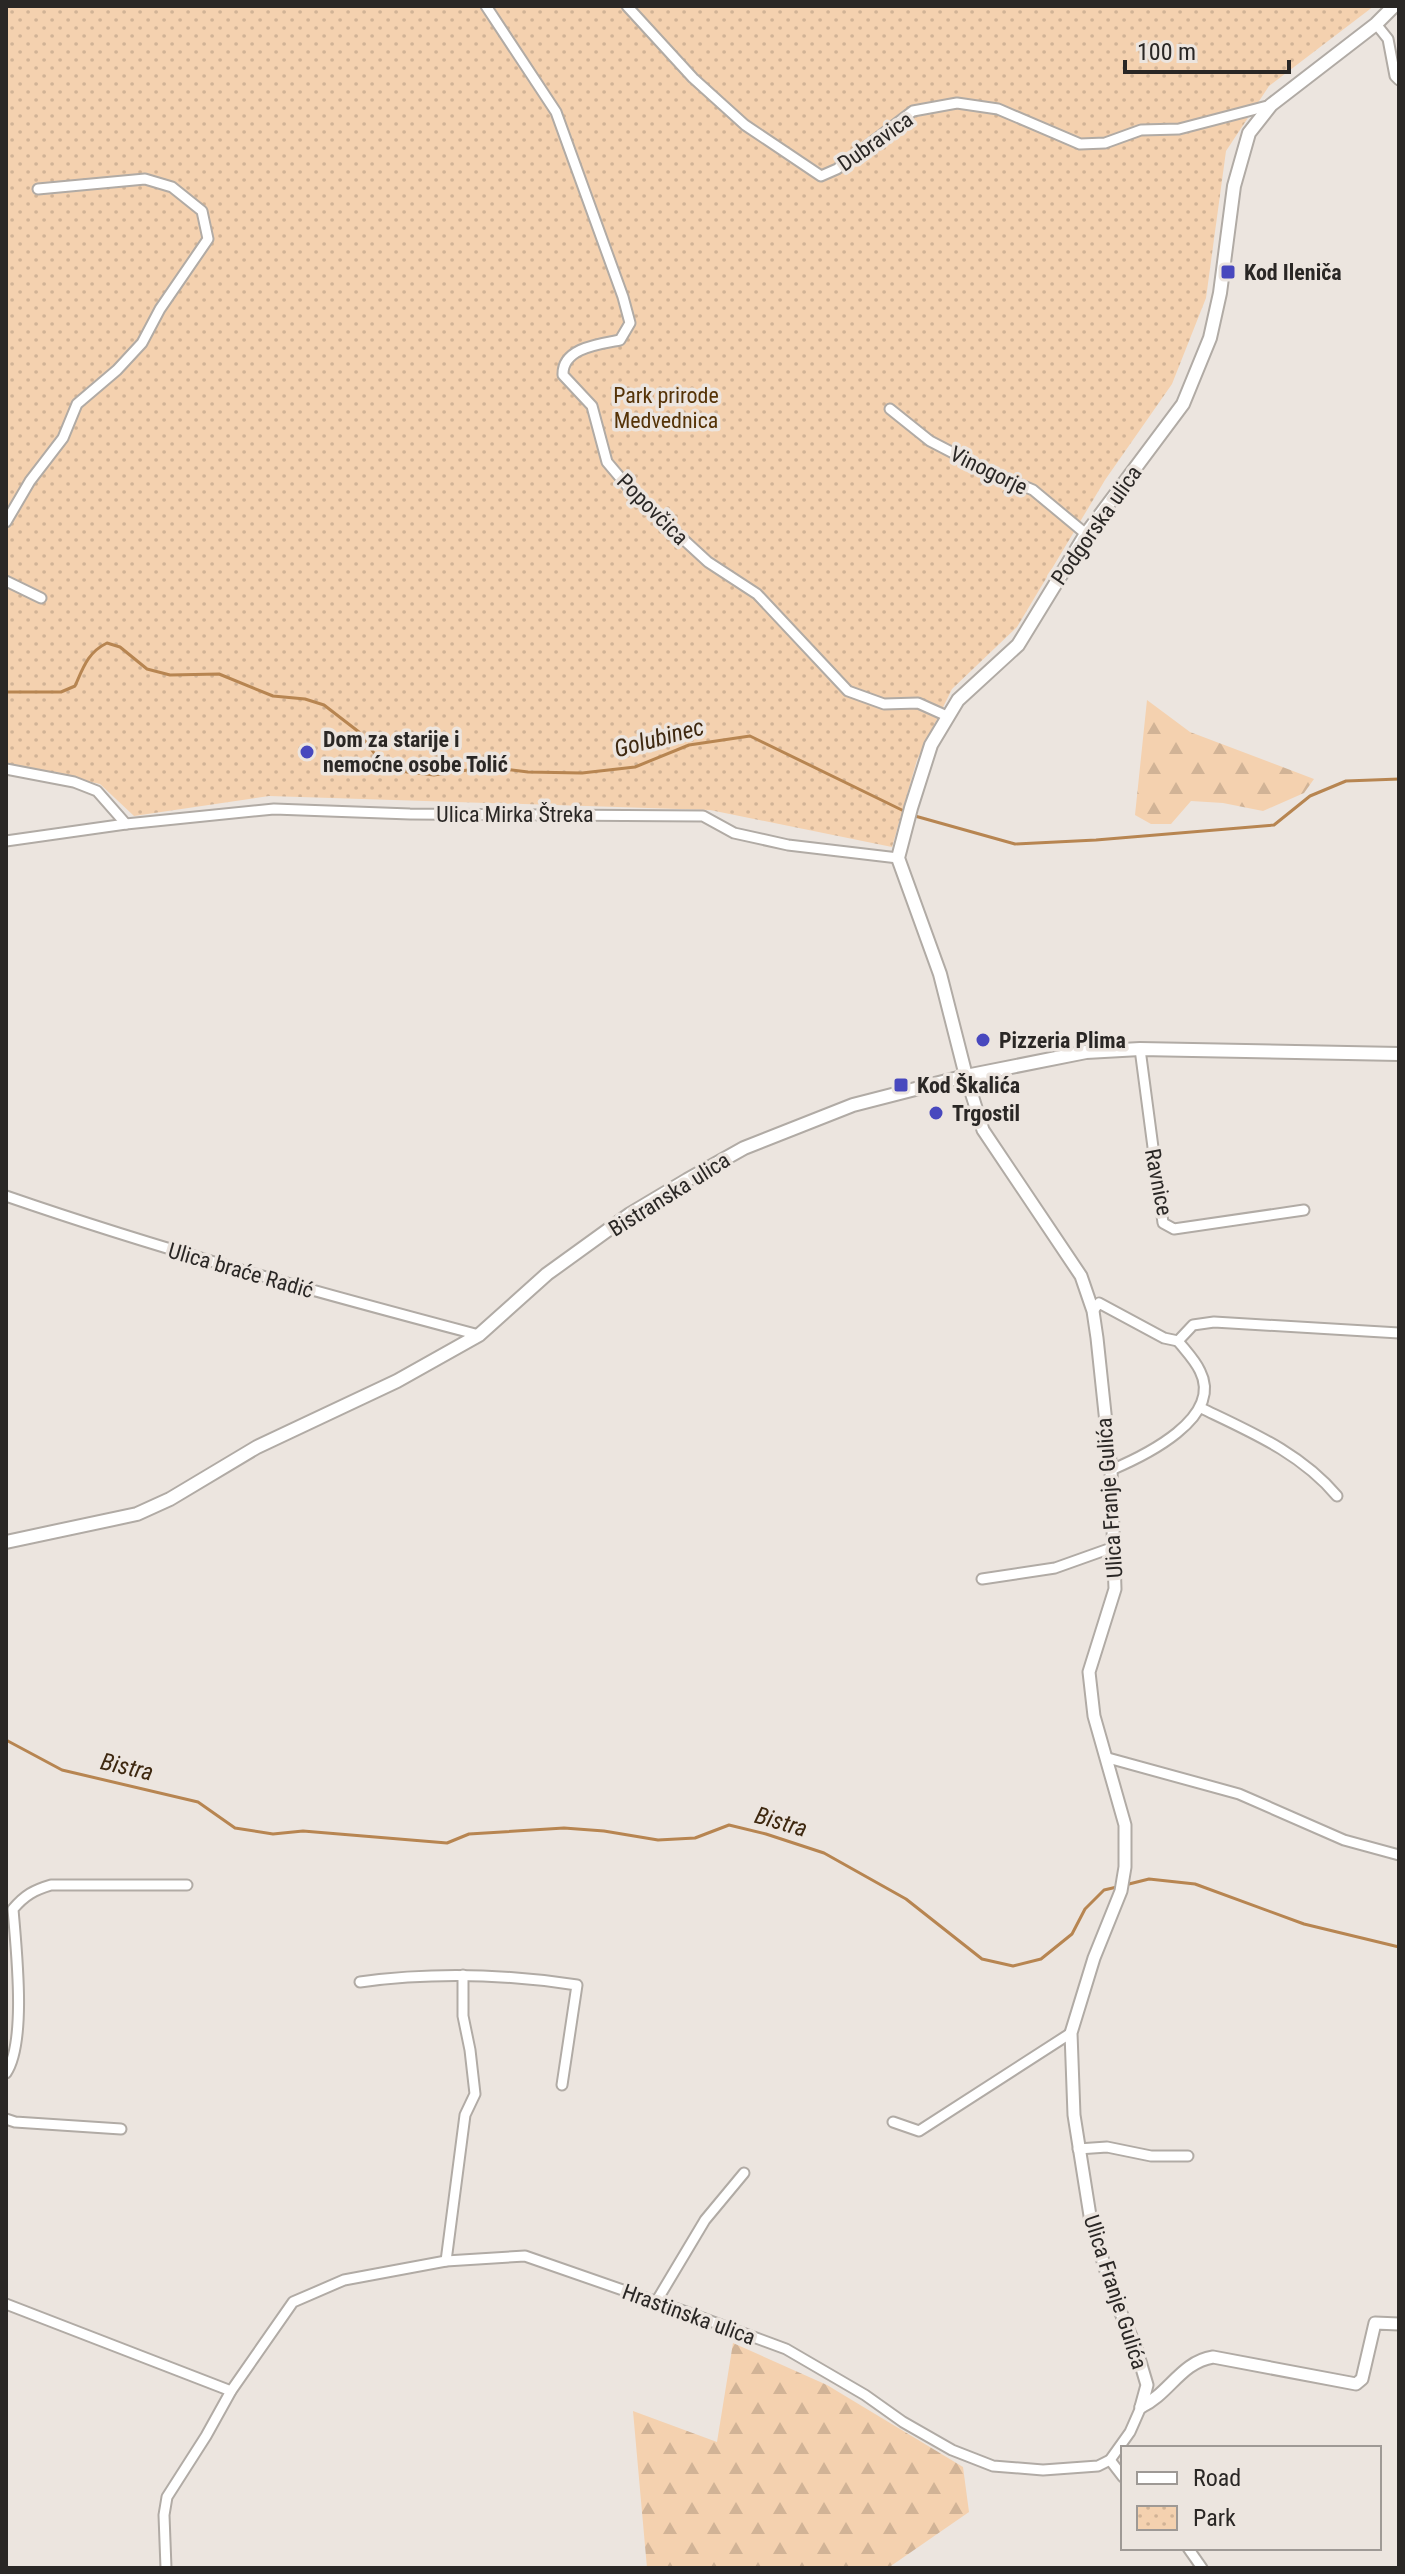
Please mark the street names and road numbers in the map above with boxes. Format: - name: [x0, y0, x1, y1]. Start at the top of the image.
- street label: Dubravica: [833, 107, 918, 176]
- street label: Vinogorje: [946, 441, 1032, 500]
- street label: Podgorska ulica: [1046, 461, 1147, 590]
- street label: Popovčica: [612, 469, 693, 550]
- street label: Ulica Mirka Štreka: [436, 802, 594, 827]
- street label: Bistranska ulica: [604, 1147, 734, 1242]
- street label: Ravnice: [1140, 1147, 1177, 1218]
- street label: Ulica braće Radić: [165, 1238, 316, 1303]
- street label: Ulica Franje Gulića: [1091, 1417, 1128, 1579]
- street label: Ulica Franje Gulića: [1079, 2212, 1152, 2372]
- street label: Hrastinska ulica: [619, 2279, 759, 2350]

